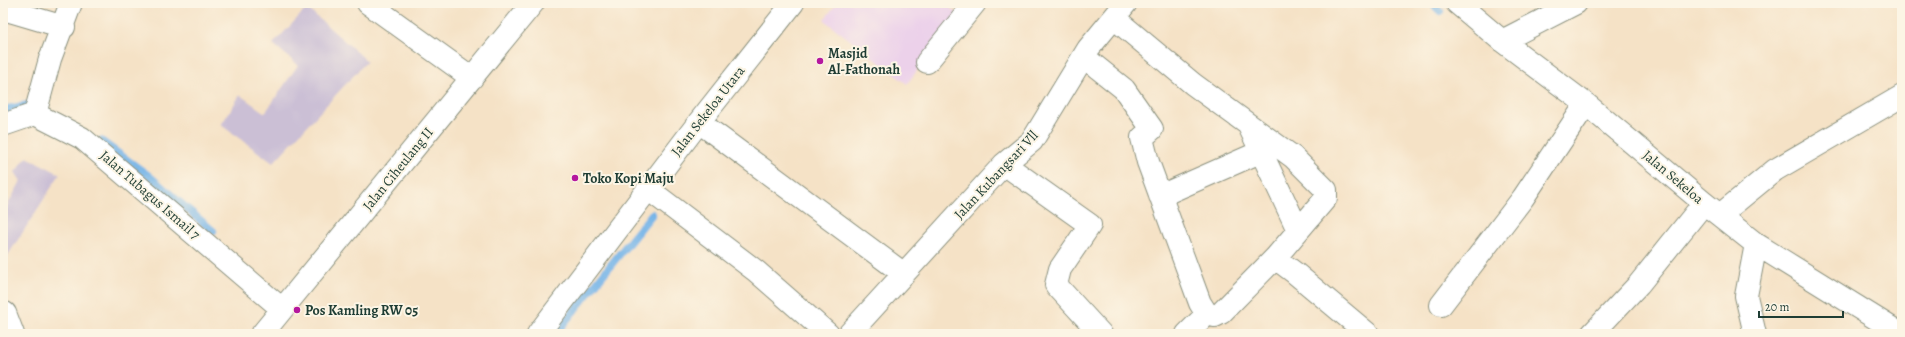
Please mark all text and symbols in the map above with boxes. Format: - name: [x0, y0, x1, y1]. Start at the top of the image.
- place label: Masjid Al-Fathonah: [827, 44, 901, 79]
- marker: Masjid Al-Fathonah: [815, 56, 825, 66]
- street label: Jalan Sekeloa Utara: [667, 62, 749, 160]
- street label: Jalan Ciheulang II: [358, 123, 438, 215]
- street label: Jalan Kubangsari Vll: [950, 126, 1043, 224]
- street label: Jalan Tubagus Ismail 7: [96, 146, 204, 244]
- street label: Jalan Sekeloa: [1638, 146, 1708, 208]
- place label: Toko Kopi Maju: [583, 169, 674, 188]
- marker: Toko Kopi Maju: [570, 173, 580, 183]
- scale bar: [1759, 293, 1843, 319]
- text: 20 m: [1765, 299, 1789, 315]
- place label: Pos Kamling RW 05: [305, 301, 418, 320]
- marker: Pos Kamling RW 05: [292, 305, 302, 315]

